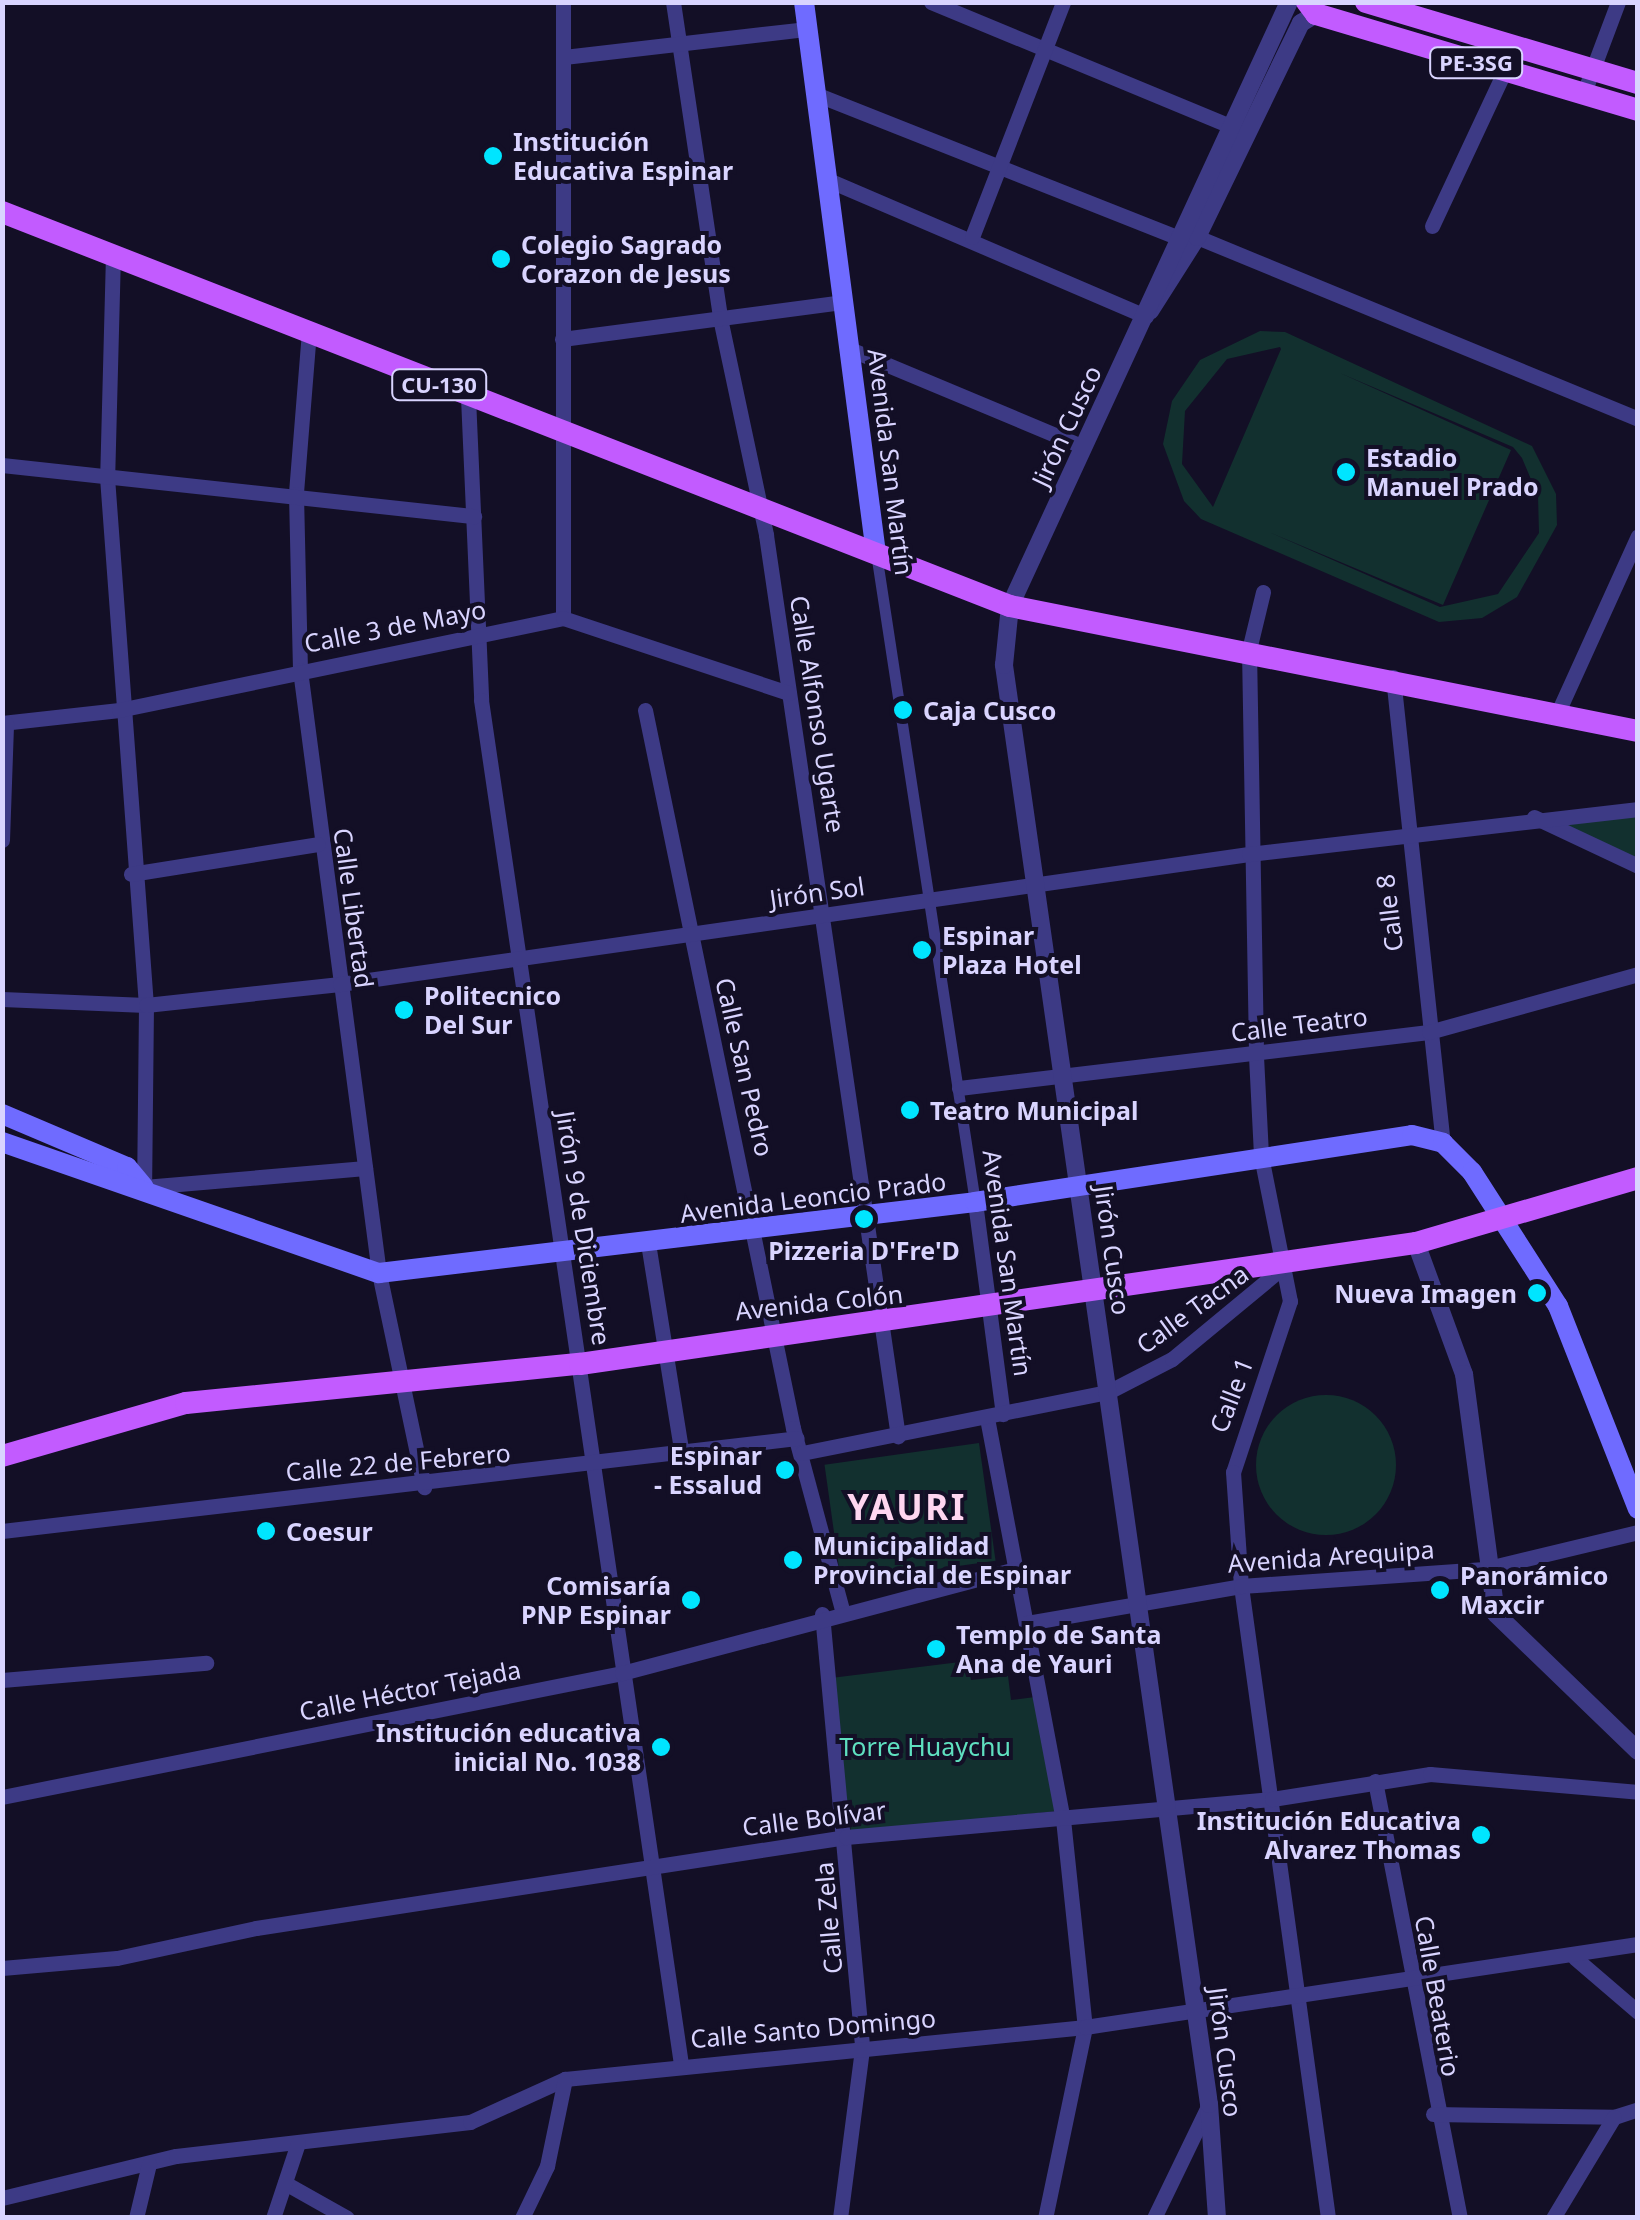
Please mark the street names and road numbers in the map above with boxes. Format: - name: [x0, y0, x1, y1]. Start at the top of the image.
- road number: PE-3SG: [1428, 46, 1524, 80]
- street label: Avenida San Martín: [862, 347, 920, 577]
- street label: Jirón Cusco: [1025, 361, 1107, 491]
- road number: CU-130: [389, 368, 489, 402]
- street label: Calle Alfonso Ugarte: [784, 593, 852, 835]
- street label: Calle 3 de Mayo: [301, 594, 489, 658]
- street label: Calle Libertad: [328, 826, 380, 990]
- street label: Jirón Sol: [768, 871, 866, 913]
- street label: Calle 8: [1369, 873, 1409, 953]
- street label: Calle San Pedro: [710, 975, 780, 1159]
- street label: Calle Teatro: [1229, 1001, 1369, 1047]
- street label: Jirón 9 de Diciembre: [551, 1109, 617, 1347]
- street label: Avenida San Martín: [977, 1148, 1039, 1378]
- street label: Avenida Leoncio Prado: [678, 1166, 948, 1228]
- street label: Jirón Cusco: [1089, 1183, 1137, 1317]
- street label: Calle Tacna: [1130, 1258, 1254, 1360]
- street label: Avenida Colón: [734, 1278, 904, 1326]
- street label: Calle 1: [1203, 1353, 1259, 1437]
- street label: Calle 22 de Febrero: [284, 1437, 512, 1487]
- street label: Avenida Arequipa: [1227, 1534, 1435, 1578]
- street label: Calle Héctor Tejada: [297, 1654, 523, 1726]
- street label: Calle Bolívar: [740, 1794, 888, 1842]
- street label: Calle Zela: [808, 1861, 848, 1975]
- street label: Calle Beaterio: [1409, 1913, 1467, 2079]
- street label: Jirón Cusco: [1203, 1985, 1249, 2119]
- street label: Calle Santo Domingo: [689, 2002, 937, 2054]

